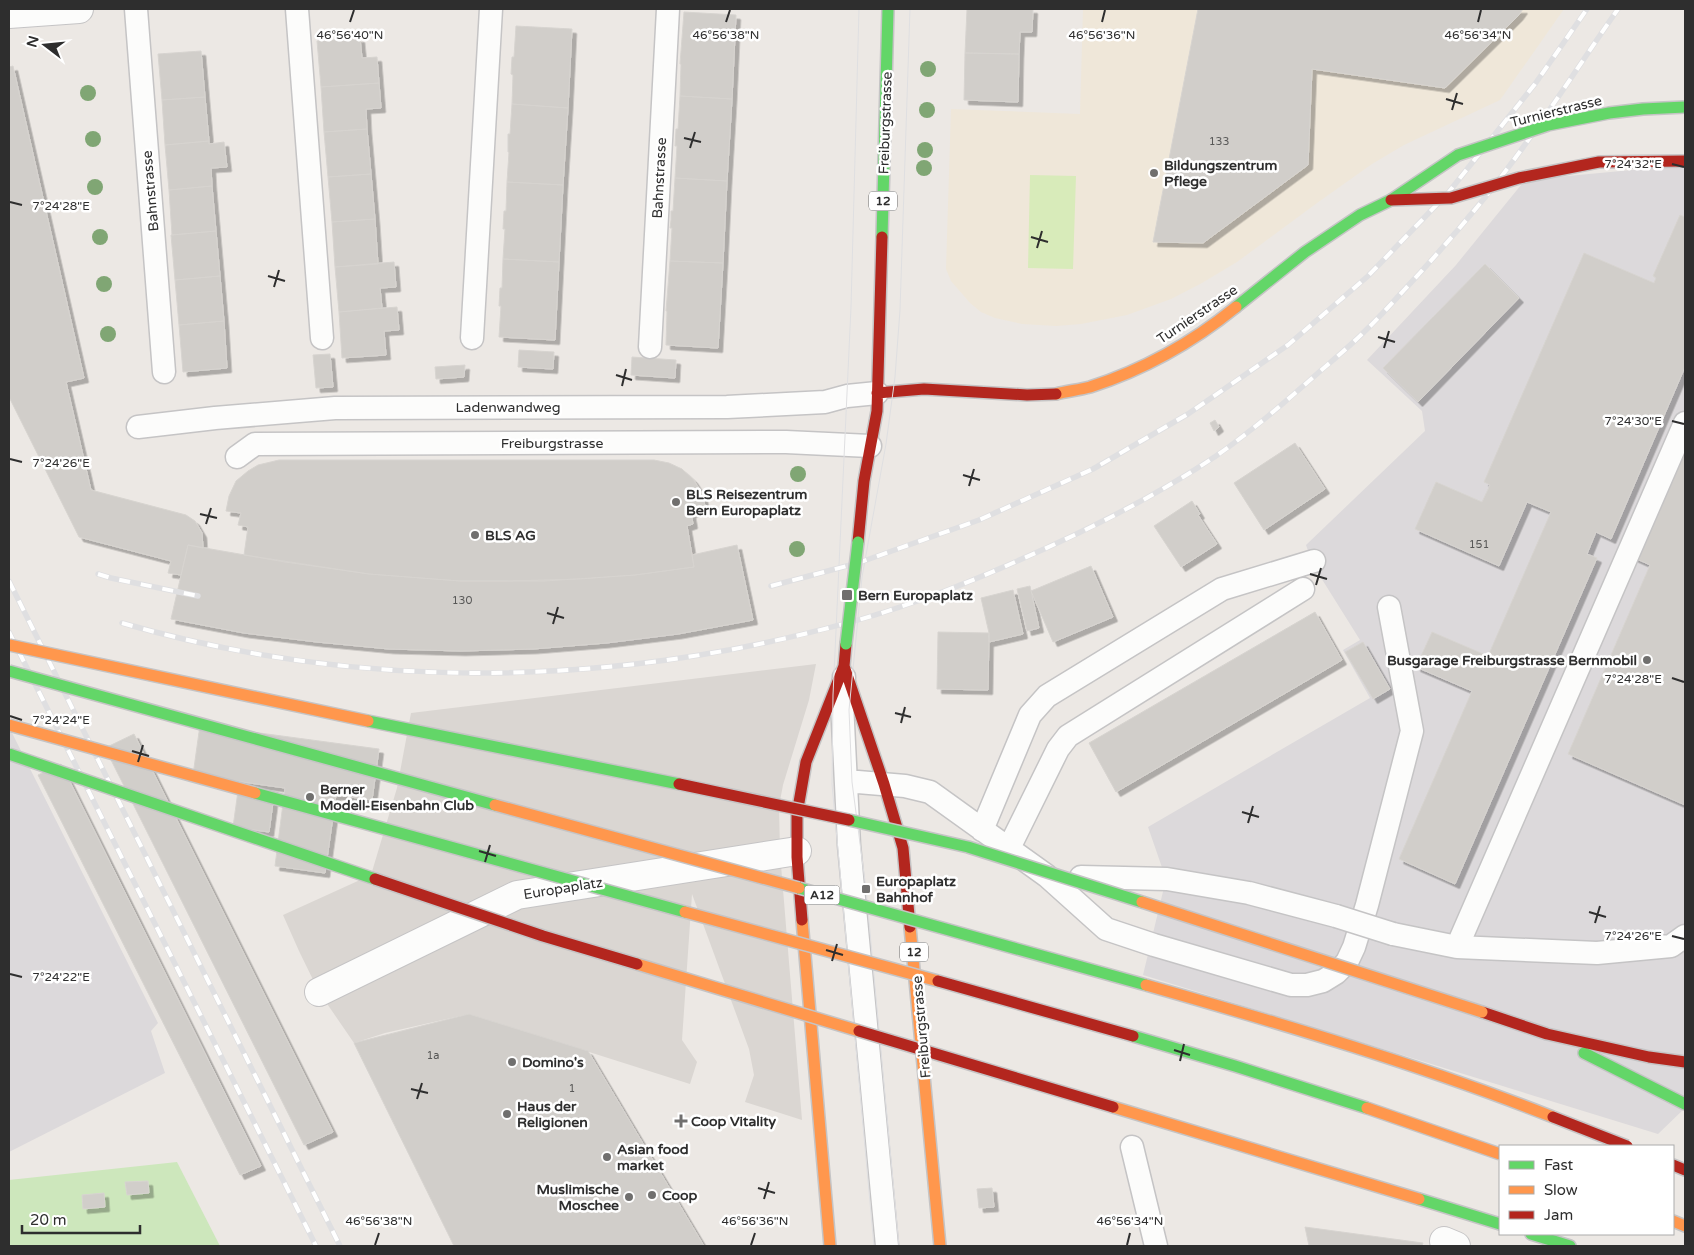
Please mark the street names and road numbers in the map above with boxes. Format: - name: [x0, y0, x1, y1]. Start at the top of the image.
- street label: Freiburgstrasse: [875, 71, 896, 175]
- street label: Turnierstrasse: [1509, 92, 1604, 131]
- street label: Bahnstrasse: [649, 137, 670, 219]
- street label: Bahnstrasse: [138, 150, 163, 232]
- road number: 12: [869, 192, 897, 210]
- street label: Turnierstrasse: [1154, 281, 1241, 348]
- street label: Ladenwandweg: [455, 399, 561, 416]
- street label: Freiburgstrasse: [501, 435, 603, 452]
- street label: Europaplatz: [522, 874, 604, 903]
- road number: A12: [804, 886, 840, 904]
- road number: 12: [900, 942, 928, 962]
- street label: Freiburgstrasse: [909, 975, 934, 1079]

